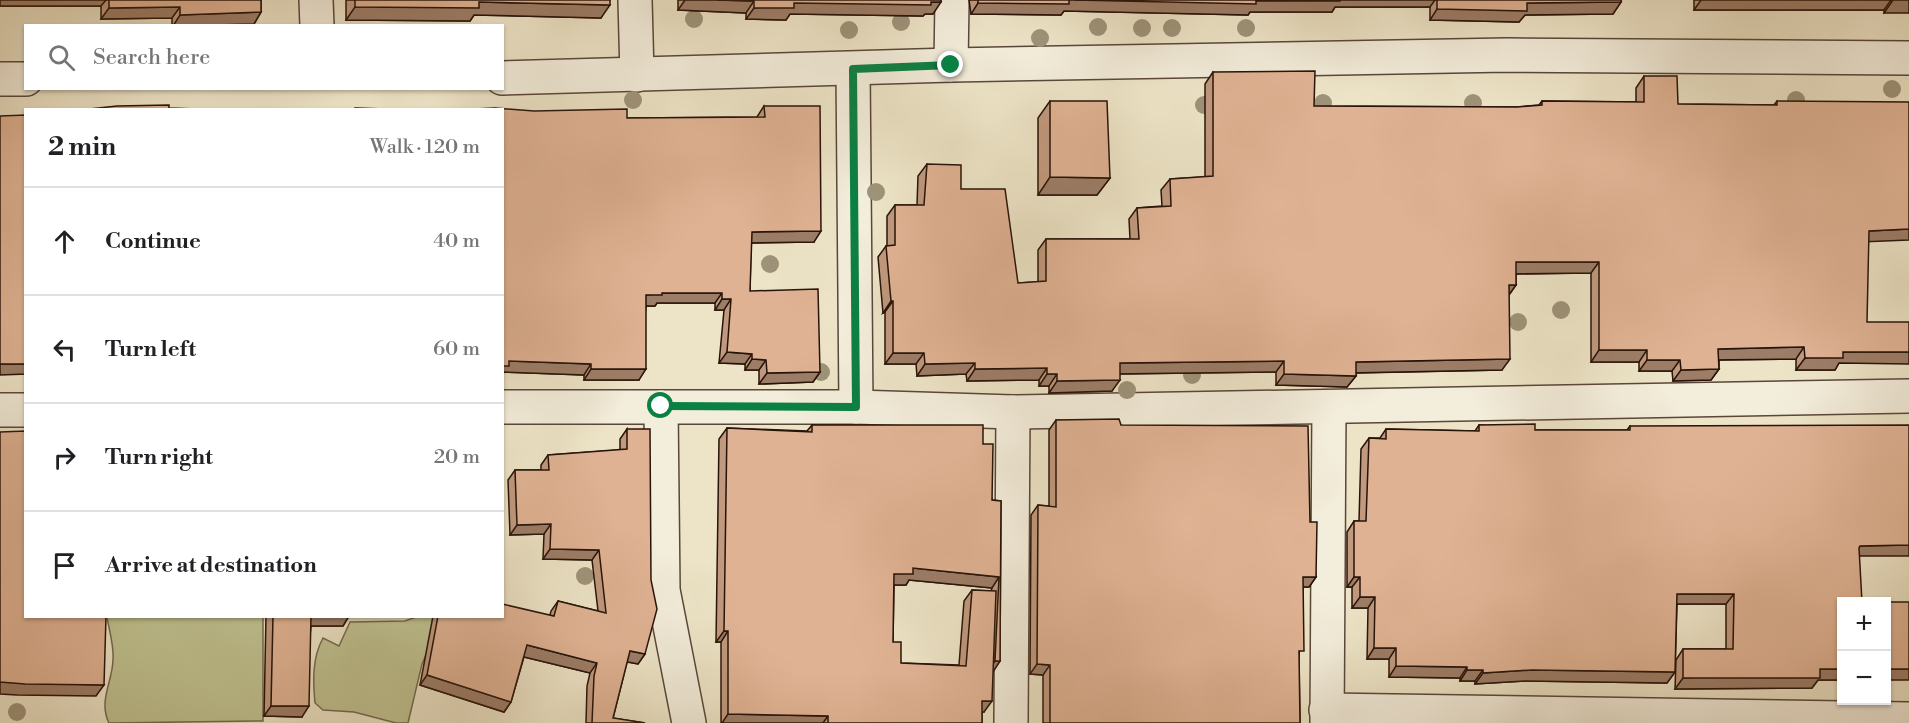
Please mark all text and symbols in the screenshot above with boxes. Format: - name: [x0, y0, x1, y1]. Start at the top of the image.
- search box: [24, 24, 504, 90]
- icon: search: [45, 41, 78, 74]
- text: Search here: [93, 44, 210, 71]
- route end: [937, 51, 963, 77]
- text: 2 min: [48, 131, 116, 163]
- text: Walk · 120 m: [370, 135, 480, 160]
- icon: ahead: [48, 225, 81, 258]
- text: Continue: [105, 228, 201, 255]
- text: 40 m: [433, 229, 480, 254]
- icon: left: [48, 333, 81, 366]
- text: Turn left: [105, 336, 196, 363]
- text: 60 m: [433, 337, 480, 362]
- route start: [647, 392, 673, 418]
- icon: right: [48, 441, 81, 474]
- text: Turn right: [105, 444, 213, 471]
- text: 20 m: [434, 445, 480, 470]
- icon: arrive: [48, 549, 81, 582]
- text: Arrive at destination: [105, 552, 317, 579]
- map controls: [1837, 597, 1891, 705]
- button: +: [1837, 597, 1891, 651]
- button: −: [1837, 651, 1891, 705]

